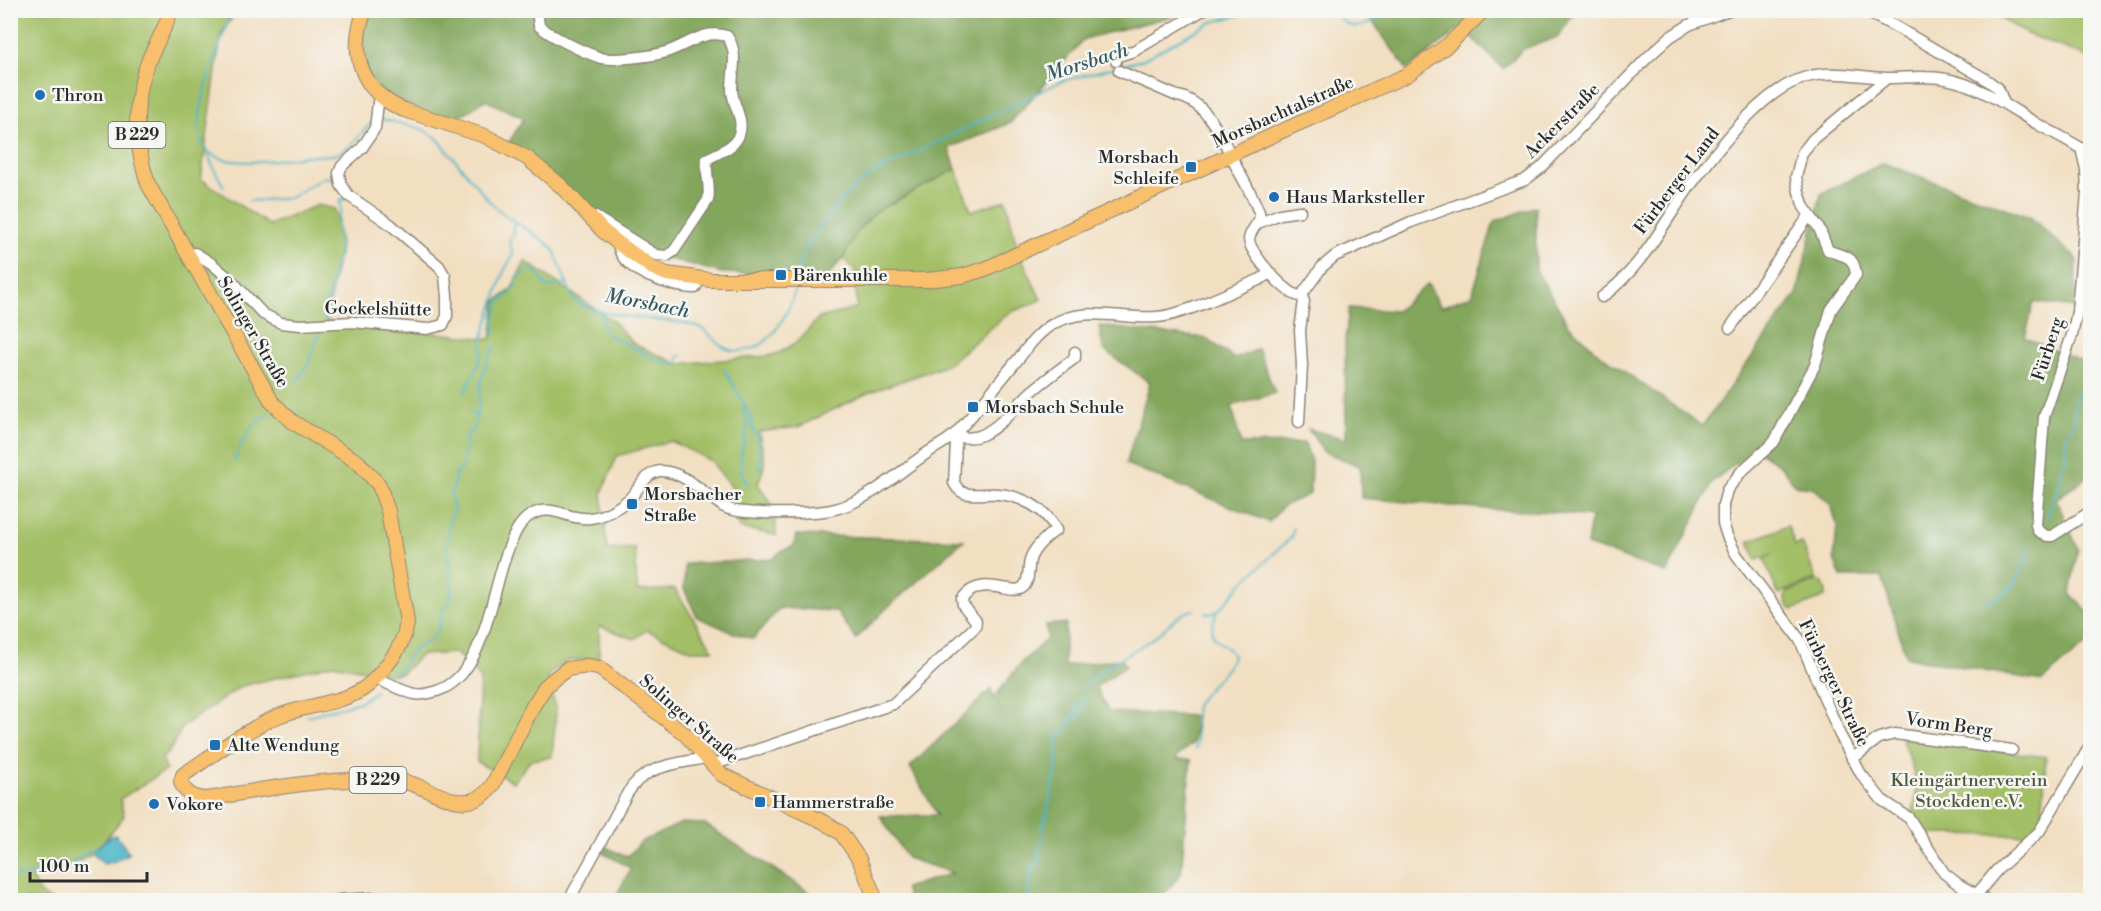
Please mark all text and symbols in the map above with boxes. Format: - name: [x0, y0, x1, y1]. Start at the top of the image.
- water label: Morsbach: [1042, 38, 1132, 88]
- street label: Morsbachtalstraße: [1209, 71, 1357, 153]
- street label: Ackerstraße: [1519, 78, 1605, 164]
- place label: Thron: [52, 84, 104, 107]
- marker: Thron: [33, 88, 47, 102]
- road number: B 229: [108, 122, 166, 148]
- street label: Fürberger Land: [1629, 122, 1725, 239]
- place label: Morsbach Schleife: [1098, 146, 1179, 190]
- marker: Morsbach Schleife: [1184, 160, 1198, 174]
- place label: Haus Marksteller: [1286, 186, 1425, 209]
- marker: Haus Marksteller: [1267, 190, 1281, 204]
- place label: Bärenkuhle: [792, 264, 888, 287]
- marker: Bärenkuhle: [774, 268, 788, 282]
- street label: Solinger Straße: [212, 272, 294, 392]
- water label: Morsbach: [603, 284, 692, 325]
- street label: Gockelshütte: [324, 297, 432, 321]
- street label: Fürberg: [2027, 313, 2069, 384]
- place label: Morsbach Schule: [985, 396, 1124, 419]
- marker: Morsbach Schule: [966, 400, 980, 414]
- place label: Morsbacher Straße: [644, 483, 742, 527]
- marker: Morsbacher Straße: [625, 497, 639, 511]
- street label: Fürberger Straße: [1793, 616, 1875, 750]
- street label: Solinger Straße: [634, 669, 744, 769]
- street label: Vorm Berg: [1903, 707, 1995, 743]
- place label: Alte Wendung: [226, 734, 340, 757]
- marker: Alte Wendung: [208, 738, 222, 752]
- road number: B 229: [350, 767, 406, 793]
- park label: Kleingärtnerverein Stockden e.V.: [1891, 769, 2048, 813]
- place label: Hammerstraße: [772, 791, 894, 814]
- place label: Vokore: [165, 793, 223, 816]
- marker: Hammerstraße: [753, 795, 767, 809]
- marker: Vokore: [147, 797, 161, 811]
- scale bar: [30, 845, 147, 883]
- text: 100 m: [39, 855, 90, 878]

